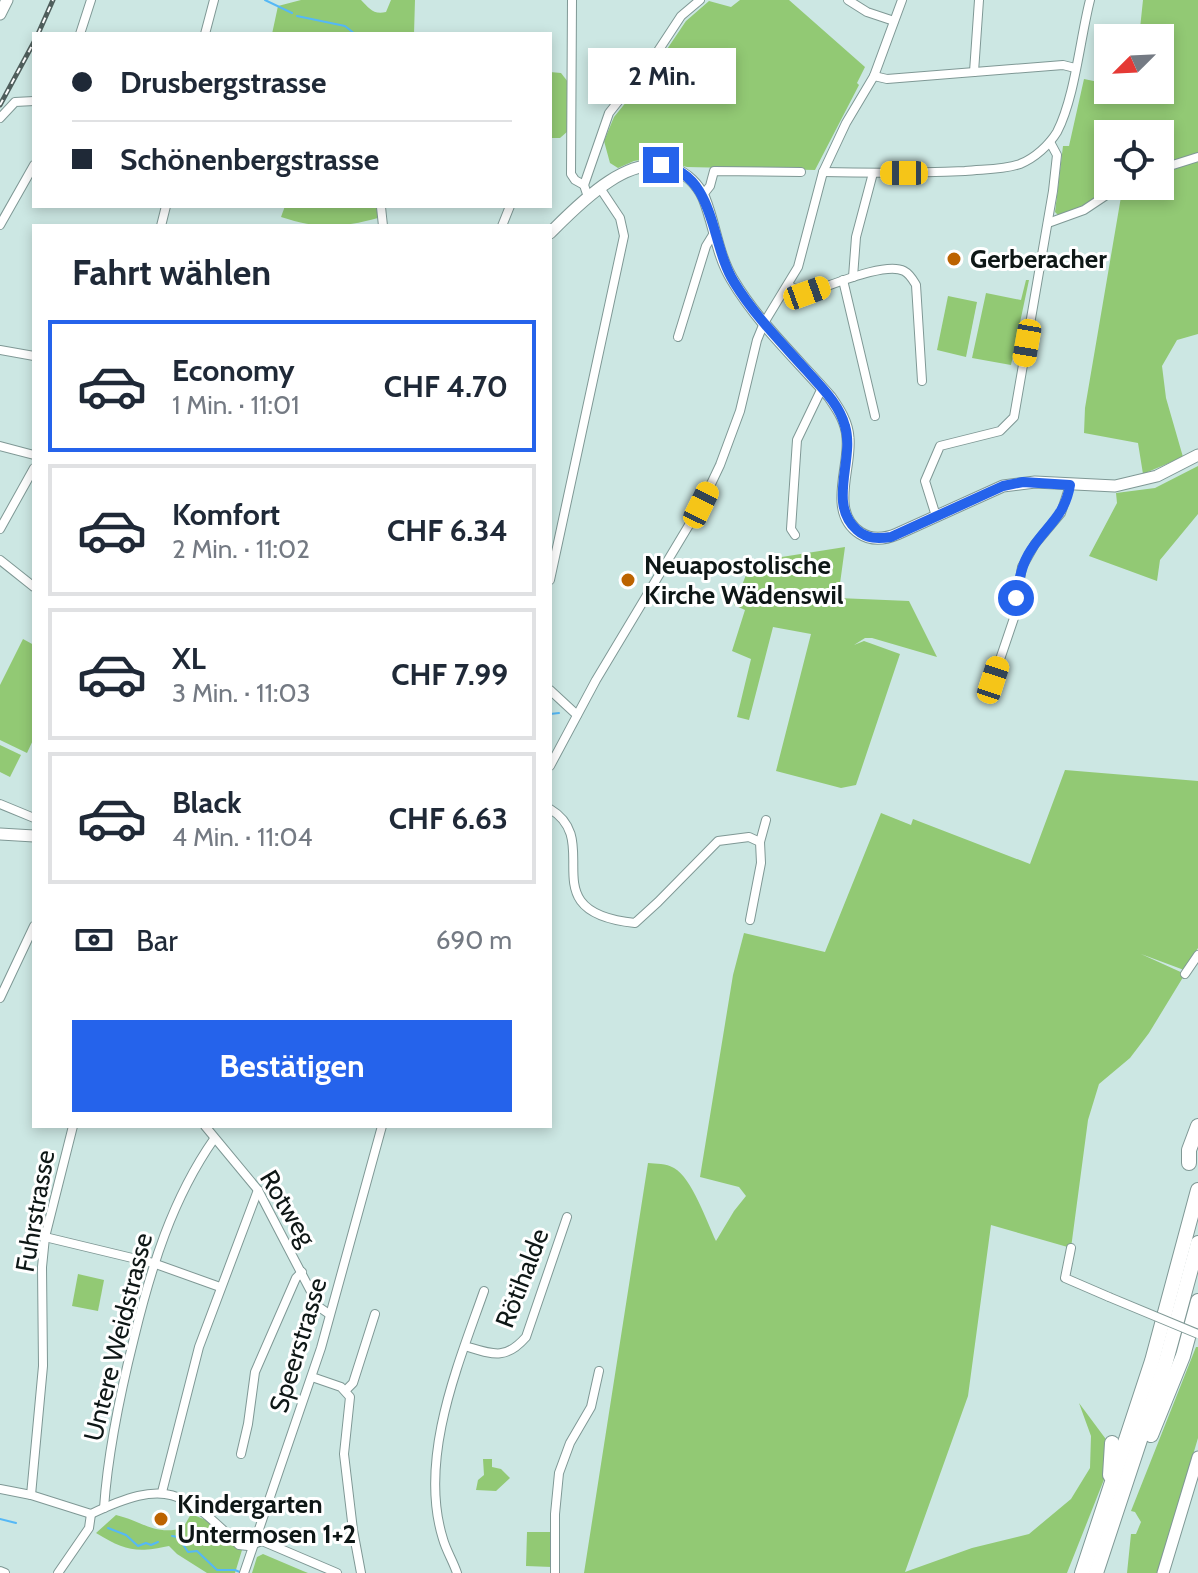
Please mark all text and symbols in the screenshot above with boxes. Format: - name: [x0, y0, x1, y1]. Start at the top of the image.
- north arrow: [1094, 24, 1174, 104]
- map controls: [1094, 24, 1174, 200]
- callout: 2 Min.: [587, 49, 735, 105]
- text: 2 Min.: [628, 60, 696, 92]
- text: Drusbergstrasse: [120, 64, 326, 101]
- button: locate: [1094, 120, 1174, 200]
- text: Schönenbergstrasse: [120, 141, 379, 178]
- route end: [643, 147, 679, 183]
- car: [880, 161, 928, 185]
- place label: Gerberacher: [970, 243, 1107, 275]
- text: Fahrt wählen: [72, 250, 271, 294]
- marker: Gerberacher: [945, 250, 963, 268]
- car: [780, 274, 834, 312]
- car: [1011, 317, 1043, 369]
- icon: car: [76, 350, 148, 422]
- text: Economy: [172, 352, 295, 389]
- text: CHF 4.70: [384, 368, 508, 405]
- text: 1 Min. · 11:01: [172, 389, 300, 421]
- car: [680, 478, 722, 532]
- icon: car: [76, 494, 148, 566]
- text: Komfort: [172, 496, 280, 533]
- text: CHF 6.34: [387, 512, 508, 549]
- text: 2 Min. · 11:02: [172, 533, 310, 565]
- place label: Neuapostolische Kirche Wädenswil: [644, 549, 844, 611]
- marker: Neuapostolische Kirche Wädenswil: [619, 571, 637, 589]
- route start: [998, 580, 1034, 616]
- icon: car: [76, 638, 148, 710]
- text: XL: [172, 640, 206, 677]
- car: [974, 653, 1012, 707]
- text: CHF 7.99: [391, 656, 508, 693]
- text: 3 Min. · 11:03: [172, 677, 311, 709]
- icon: car: [76, 782, 148, 854]
- text: Black: [172, 784, 242, 821]
- text: CHF 6.63: [389, 800, 508, 837]
- text: 4 Min. · 11:04: [172, 821, 313, 853]
- icon: cash: [72, 918, 116, 962]
- text: Bar: [136, 922, 178, 959]
- text: 690 m: [436, 924, 512, 956]
- button: Bestätigen: [72, 1020, 512, 1112]
- street label: Fuhrstrasse: [9, 1147, 61, 1275]
- street label: Rotweg: [253, 1164, 324, 1253]
- street label: Rötihalde: [488, 1224, 556, 1332]
- street label: Untere Weidstrasse: [77, 1230, 159, 1444]
- street label: Speerstrasse: [262, 1274, 334, 1416]
- place label: Kindergarten Untermosen 1+2: [177, 1488, 356, 1550]
- marker: Kindergarten Untermosen 1+2: [152, 1510, 170, 1528]

